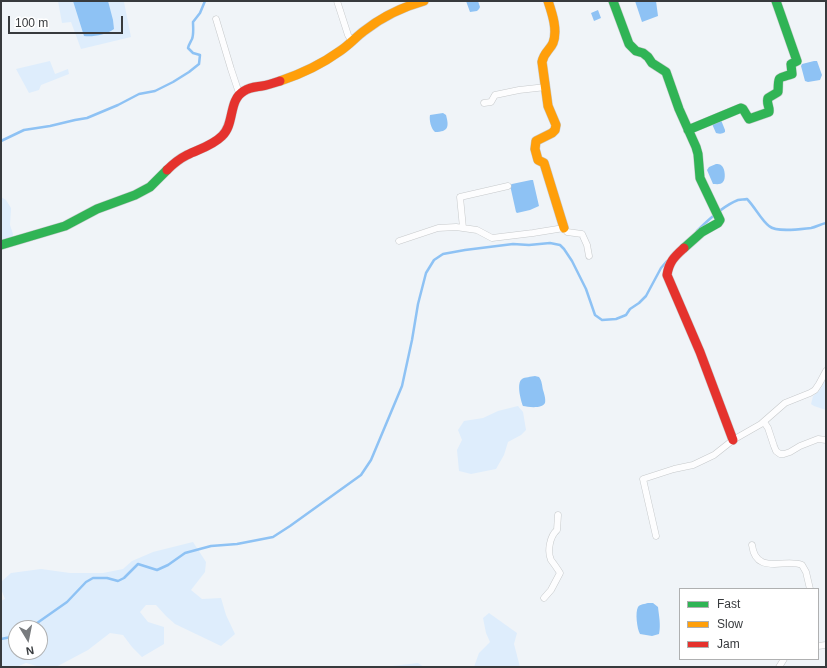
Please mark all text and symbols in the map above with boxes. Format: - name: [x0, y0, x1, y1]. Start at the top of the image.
- scale bar: [10, 8, 125, 34]
- text: 100 m: [15, 16, 48, 30]
- legend: [679, 588, 819, 660]
- text: Fast: [717, 597, 740, 611]
- text: Slow: [717, 617, 743, 631]
- north arrow: [8, 620, 48, 660]
- text: Jam: [717, 637, 740, 651]
- text: N: [25, 644, 35, 657]

